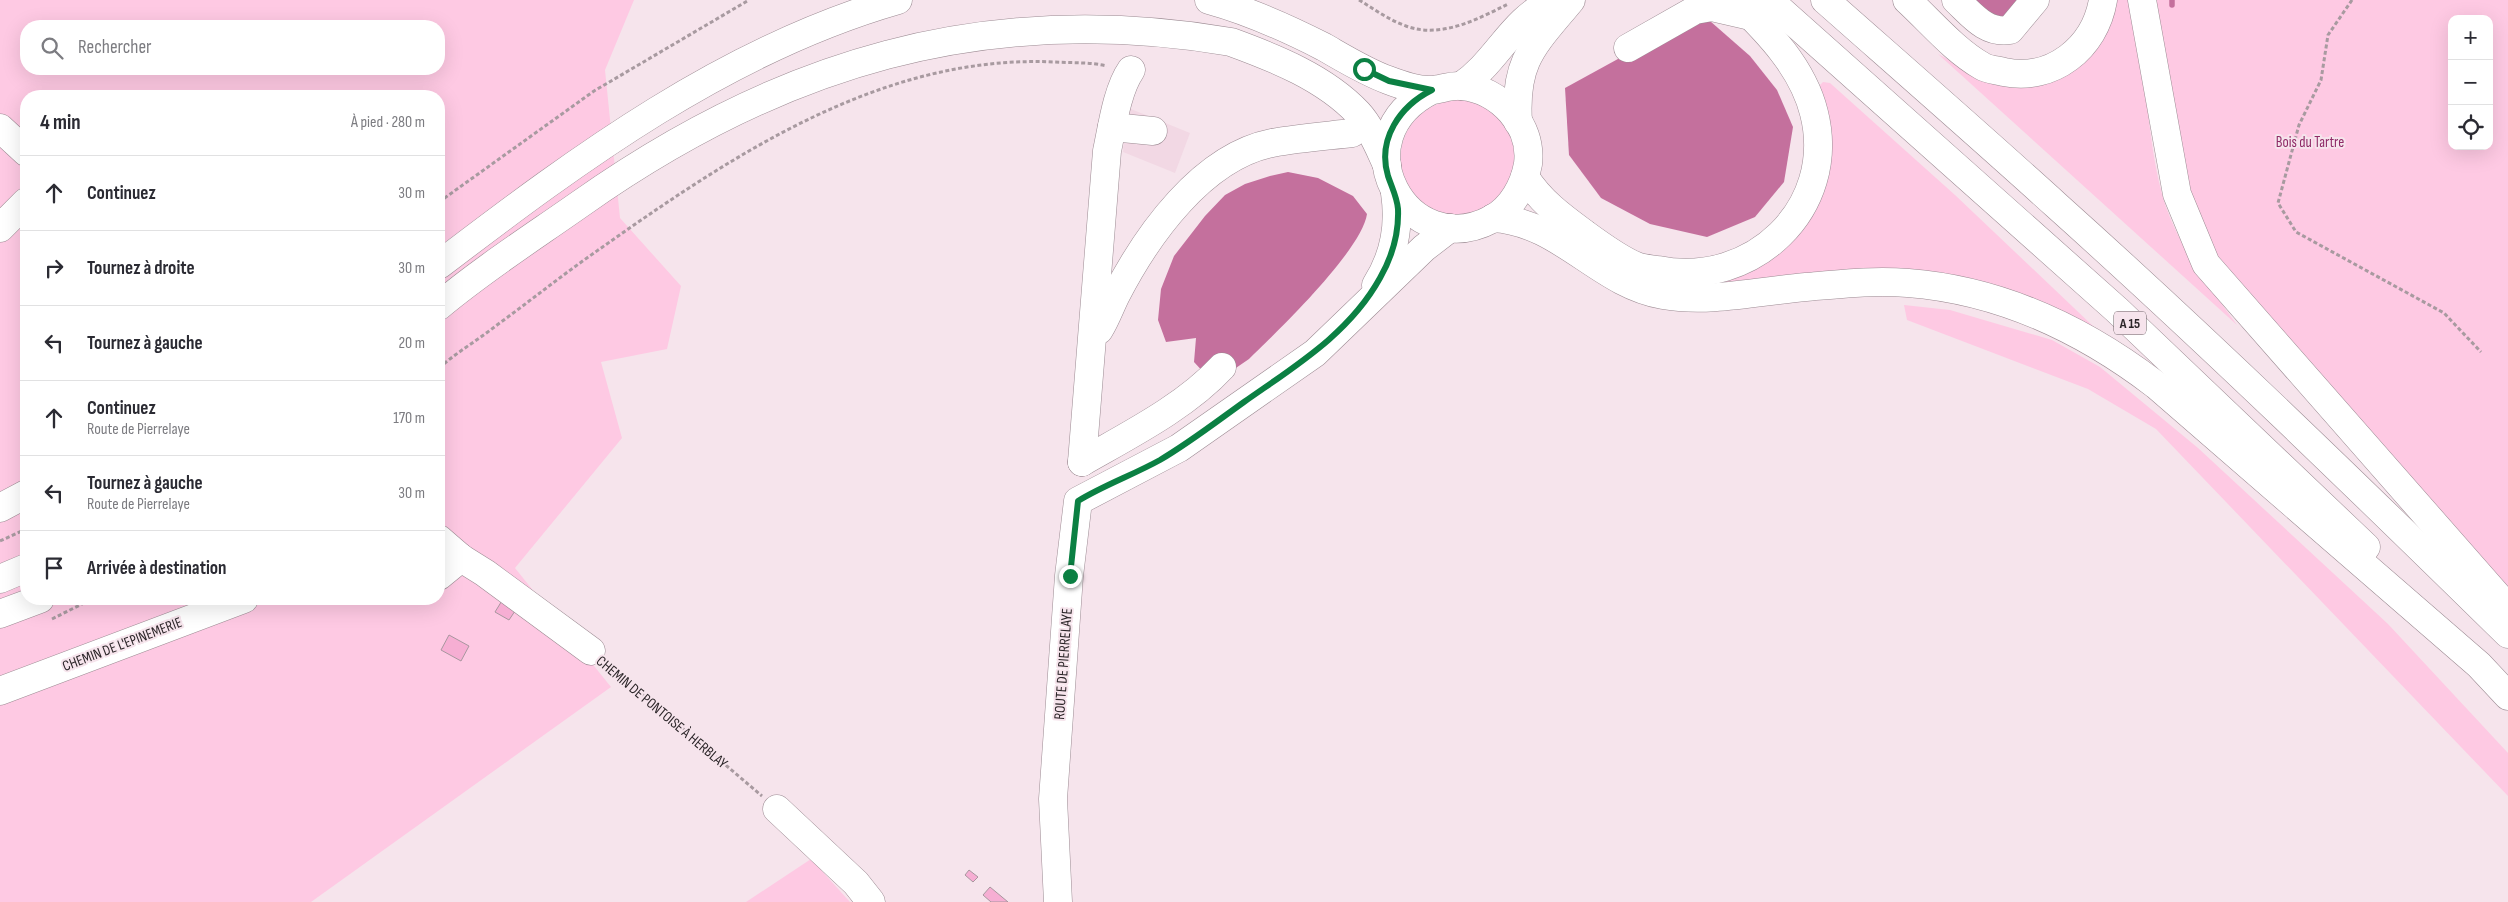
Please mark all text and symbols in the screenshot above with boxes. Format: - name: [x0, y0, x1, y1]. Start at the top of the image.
- map controls: [2448, 15, 2493, 150]
- button: +: [2448, 15, 2493, 60]
- search box: [20, 20, 445, 75]
- icon: search: [38, 34, 66, 62]
- text: Rechercher: [78, 36, 152, 59]
- route start: [1353, 58, 1376, 81]
- button: −: [2448, 60, 2493, 105]
- button: locate: [2448, 105, 2493, 150]
- text: 4 min: [40, 110, 81, 135]
- text: À pied · 280 m: [351, 113, 425, 132]
- park label: Bois du Tartre: [2276, 133, 2344, 152]
- icon: ahead: [40, 179, 68, 207]
- text: Continuez: [87, 182, 156, 205]
- text: 30 m: [398, 184, 425, 203]
- icon: right: [40, 254, 68, 282]
- text: Tournez à droite: [87, 257, 195, 280]
- text: 30 m: [398, 259, 425, 278]
- road number: A 15: [2114, 312, 2146, 334]
- icon: left: [40, 329, 68, 357]
- text: Tournez à gauche: [87, 332, 203, 355]
- text: 20 m: [398, 334, 425, 353]
- text: Continuez: [87, 397, 156, 420]
- icon: ahead: [40, 404, 68, 432]
- text: 170 m: [393, 409, 425, 428]
- text: Route de Pierrelaye: [87, 420, 190, 439]
- text: Tournez à gauche: [87, 472, 203, 495]
- icon: left: [40, 479, 68, 507]
- text: 30 m: [398, 484, 425, 503]
- text: Route de Pierrelaye: [87, 495, 190, 514]
- icon: arrive: [40, 554, 68, 582]
- text: Arrivée à destination: [87, 557, 227, 580]
- route end: [1059, 565, 1082, 588]
- street label: ROUTE DE PIERRELAYE: [1050, 608, 1077, 720]
- street label: CHEMIN DE L'EPINEMERIE: [60, 613, 185, 676]
- street label: CHEMIN DE PONTOISE À HERBLAY: [592, 652, 732, 773]

